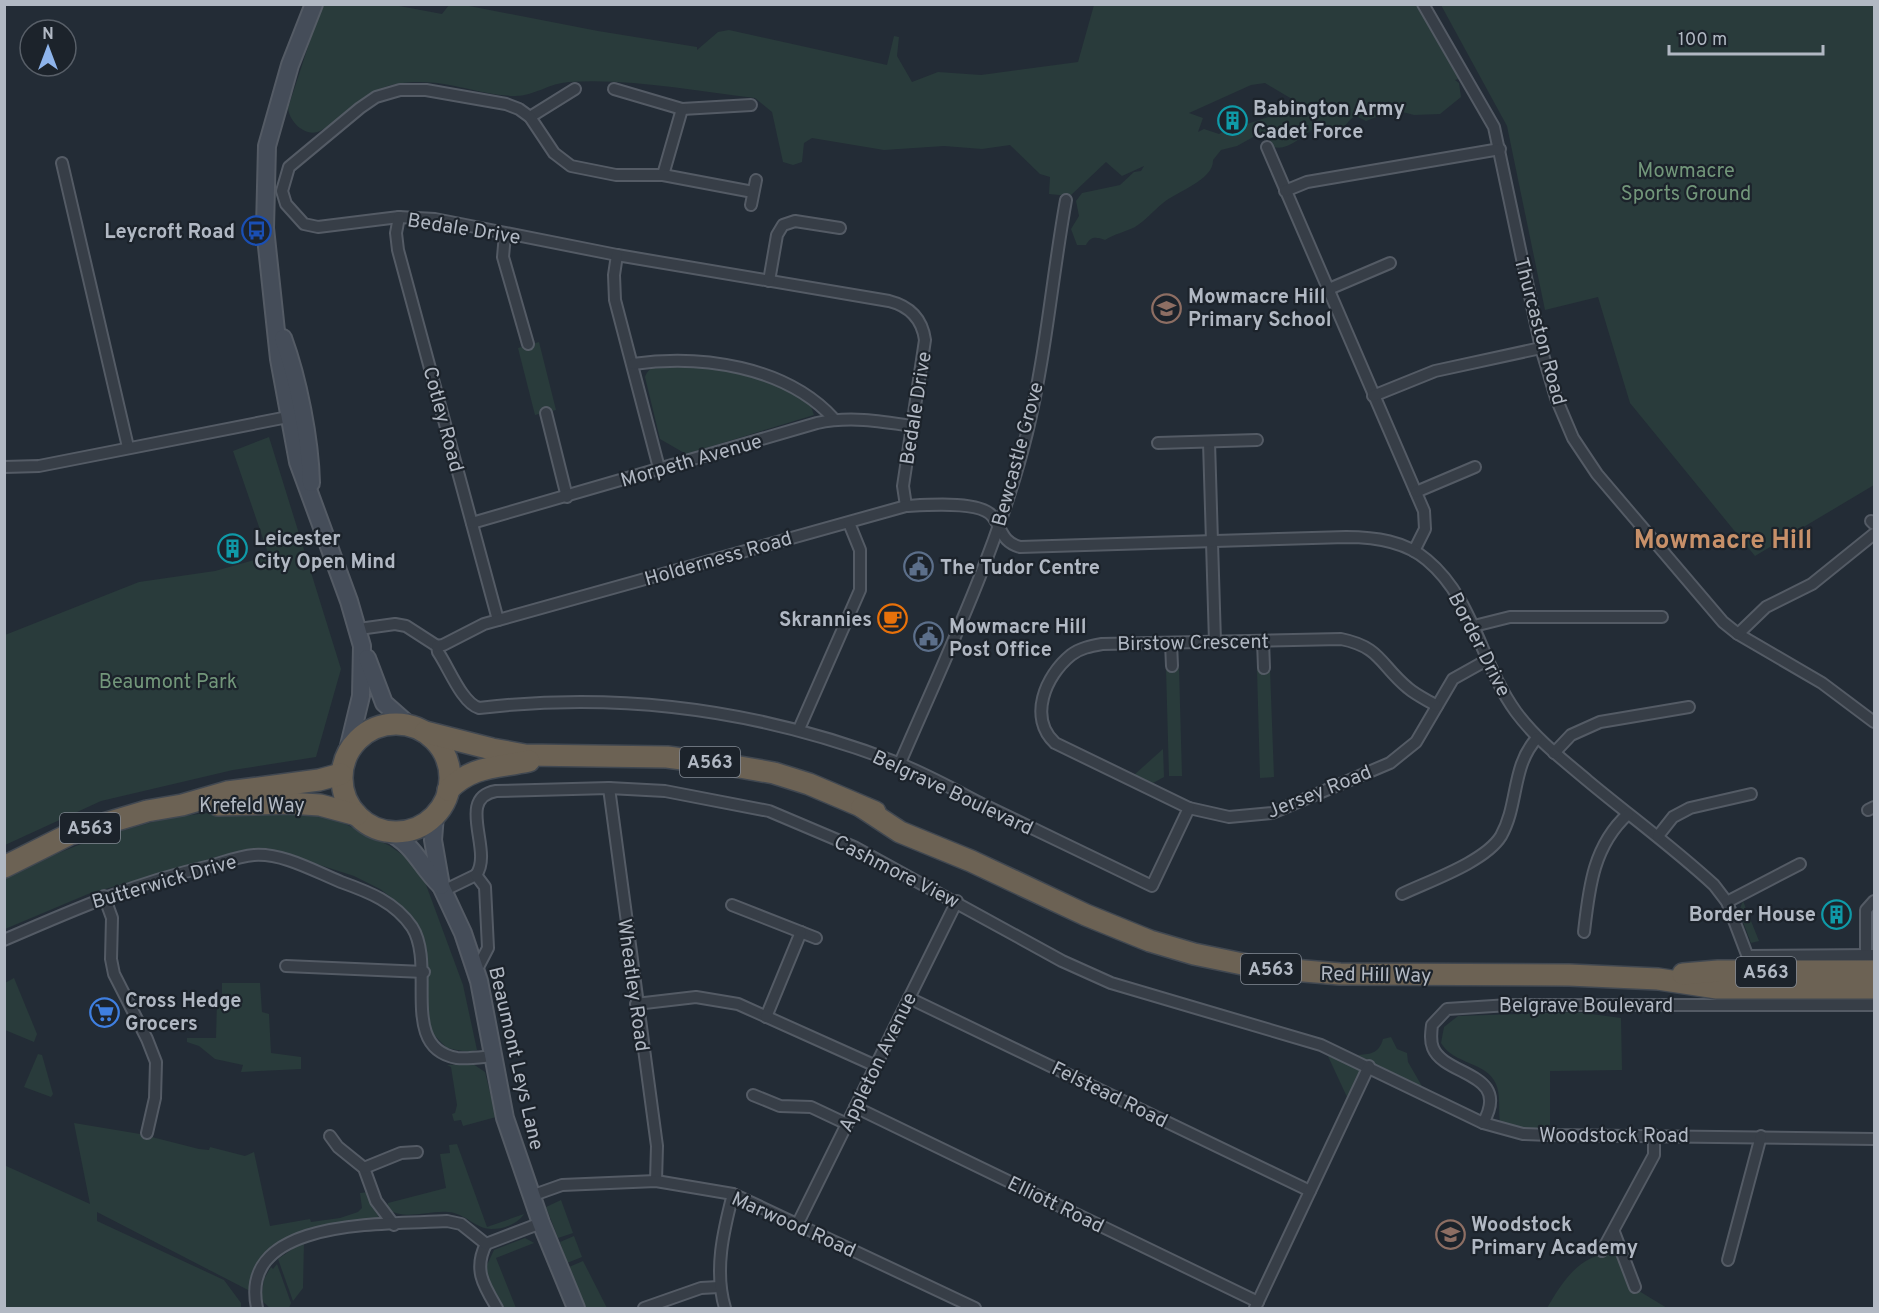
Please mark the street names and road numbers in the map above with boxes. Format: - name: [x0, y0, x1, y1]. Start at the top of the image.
- street label: Bedale Drive: [405, 208, 522, 252]
- street label: Thurcaston Road: [1507, 255, 1571, 408]
- street label: Bedale Drive: [895, 350, 939, 467]
- street label: Cotley Road: [415, 364, 469, 475]
- street label: Bewcastle Grove: [987, 380, 1051, 530]
- street label: Morpeth Avenue: [618, 429, 765, 495]
- street label: Holderness Road: [642, 526, 795, 593]
- street label: Border Drive: [1441, 588, 1516, 701]
- street label: Birstow Crescent: [1117, 630, 1269, 658]
- street label: Belgrave Boulevard: [868, 745, 1037, 842]
- road number: A563: [680, 747, 740, 777]
- street label: Jersey Road: [1264, 760, 1376, 826]
- street label: Krefeld Way: [199, 794, 305, 820]
- road number: A563: [60, 813, 120, 843]
- street label: Cashmore View: [829, 830, 963, 916]
- street label: Butterwick Drive: [89, 850, 240, 916]
- street label: Wheatley Road: [610, 917, 654, 1053]
- road number: A563: [1241, 954, 1301, 984]
- road number: A563: [1736, 957, 1796, 987]
- street label: Red Hill Way: [1320, 962, 1432, 990]
- street label: Beaumont Leys Lane: [481, 964, 549, 1153]
- street label: Appleton Avenue: [834, 989, 924, 1137]
- street label: Belgrave Boulevard: [1499, 994, 1673, 1020]
- street label: Felstead Road: [1047, 1057, 1171, 1135]
- street label: Woodstock Road: [1539, 1124, 1689, 1150]
- street label: Elliott Road: [1003, 1171, 1108, 1240]
- street label: Marwood Road: [727, 1187, 859, 1265]

